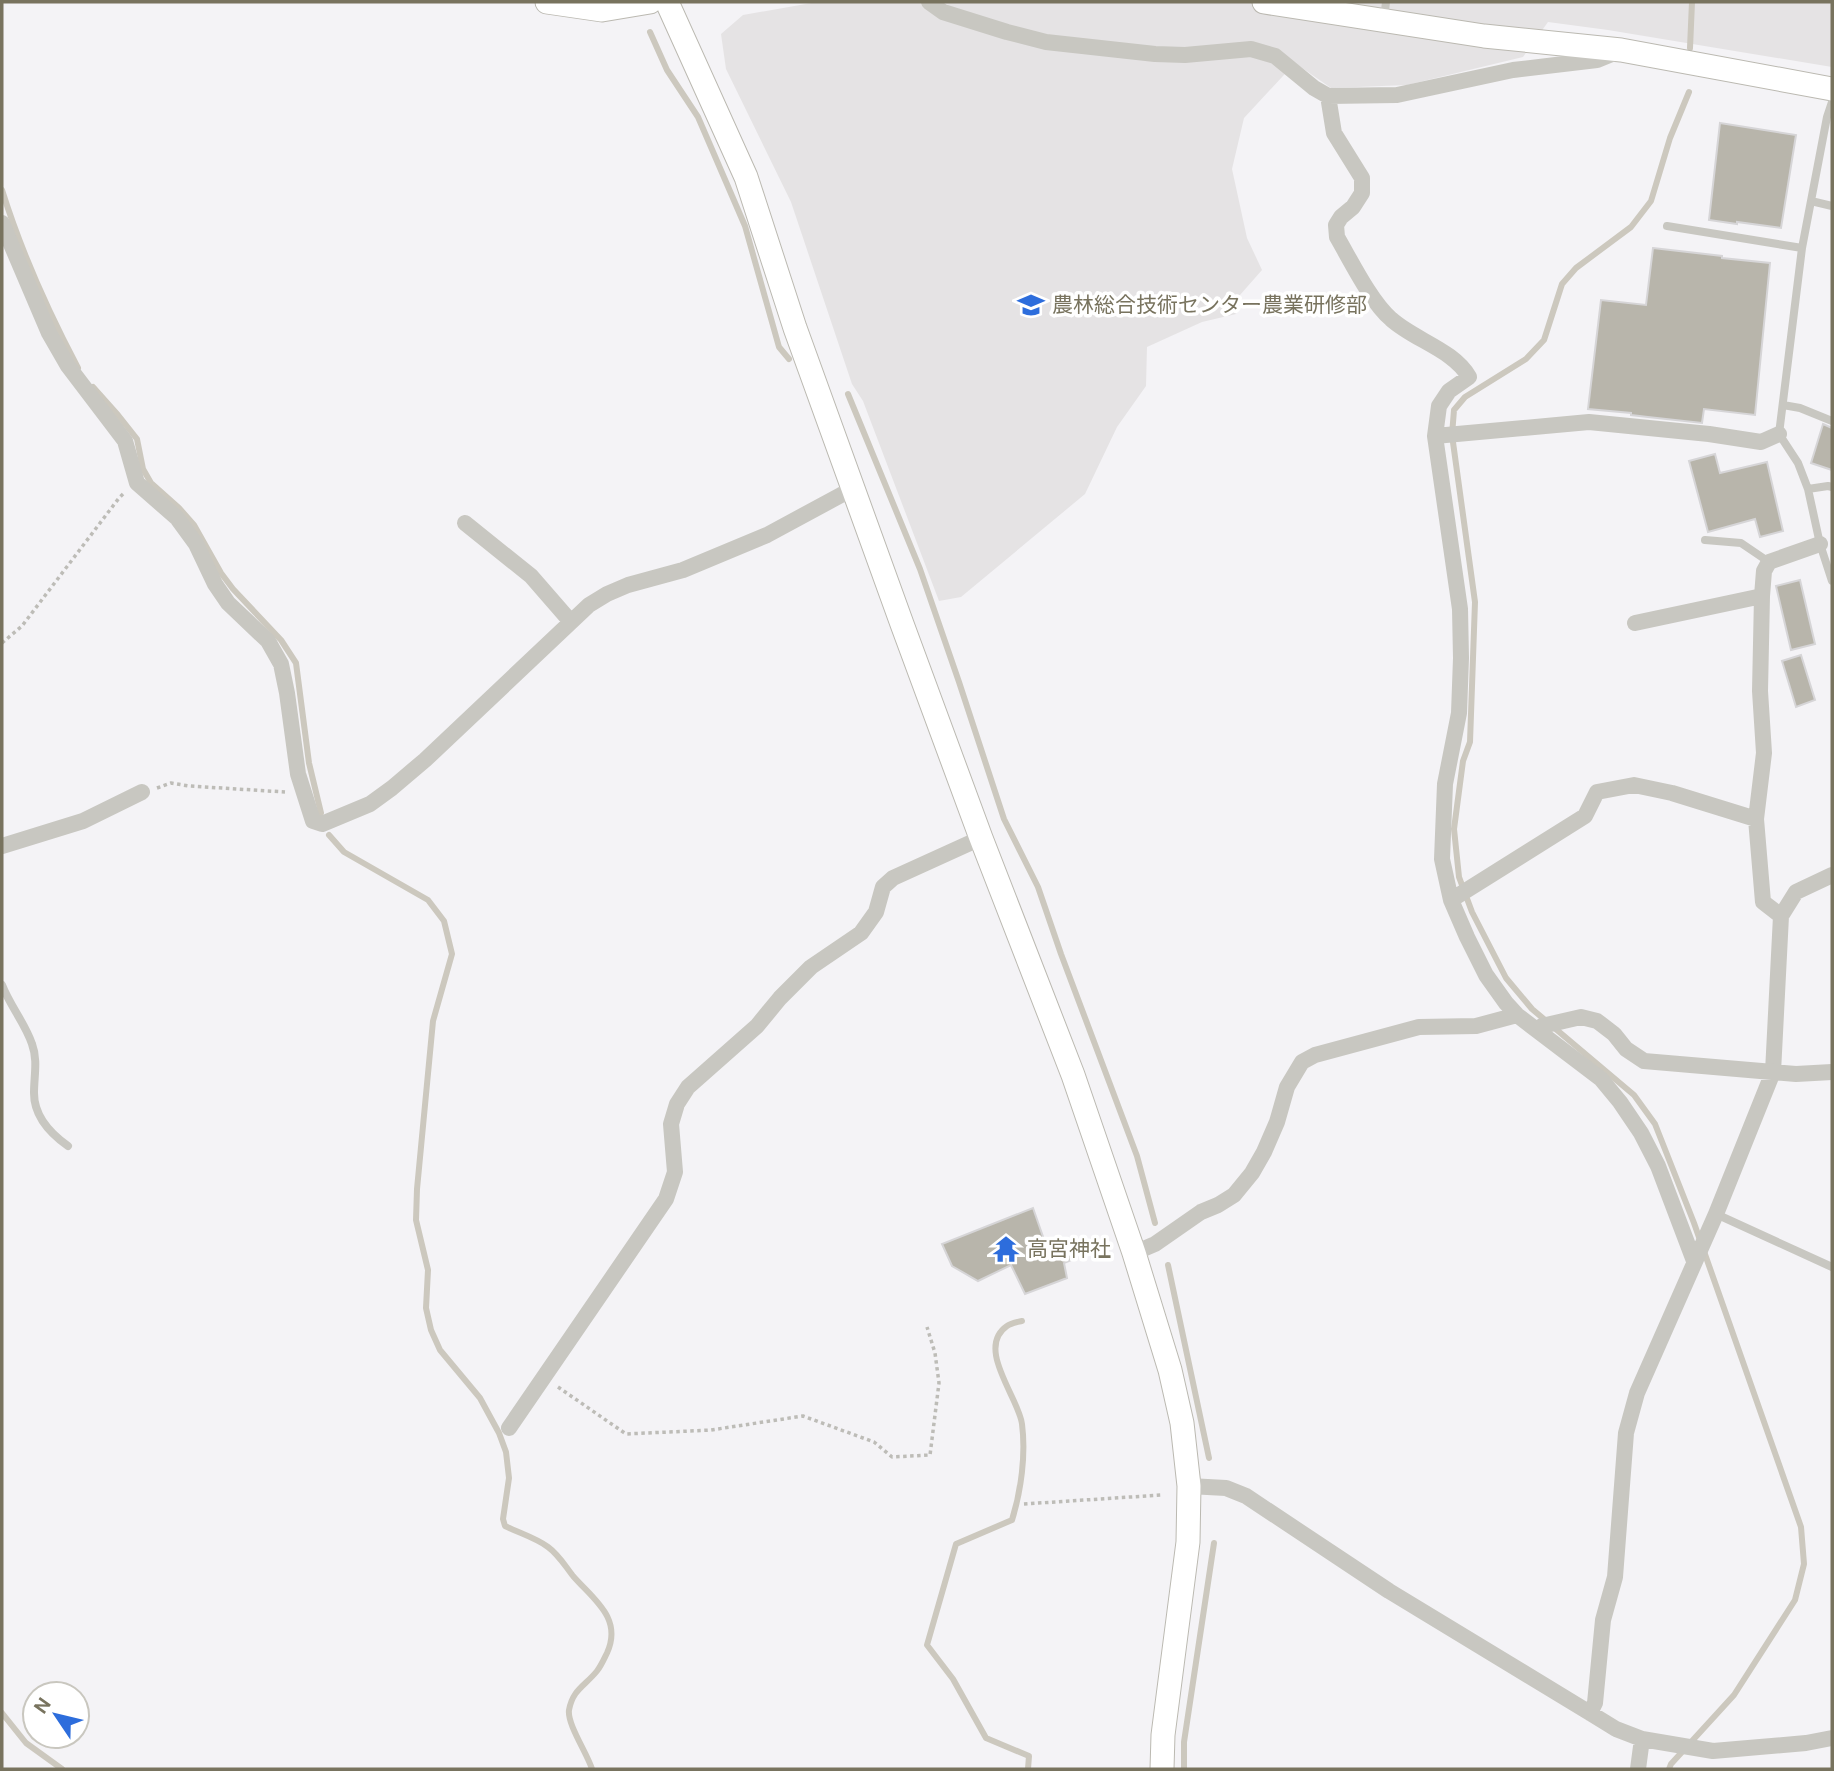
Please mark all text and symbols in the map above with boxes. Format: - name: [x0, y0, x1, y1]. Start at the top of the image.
- school or university icon: 農林総合技術センター農業研修部: [1016, 290, 1046, 320]
- place label: 農林総合技術センター農業研修部: [1052, 291, 1367, 319]
- temple icon: 高宮神社: [991, 1234, 1021, 1264]
- place label: 高宮神社: [1027, 1235, 1111, 1263]
- north arrow: [21, 1680, 91, 1750]
- text: N: [28, 1693, 57, 1718]

